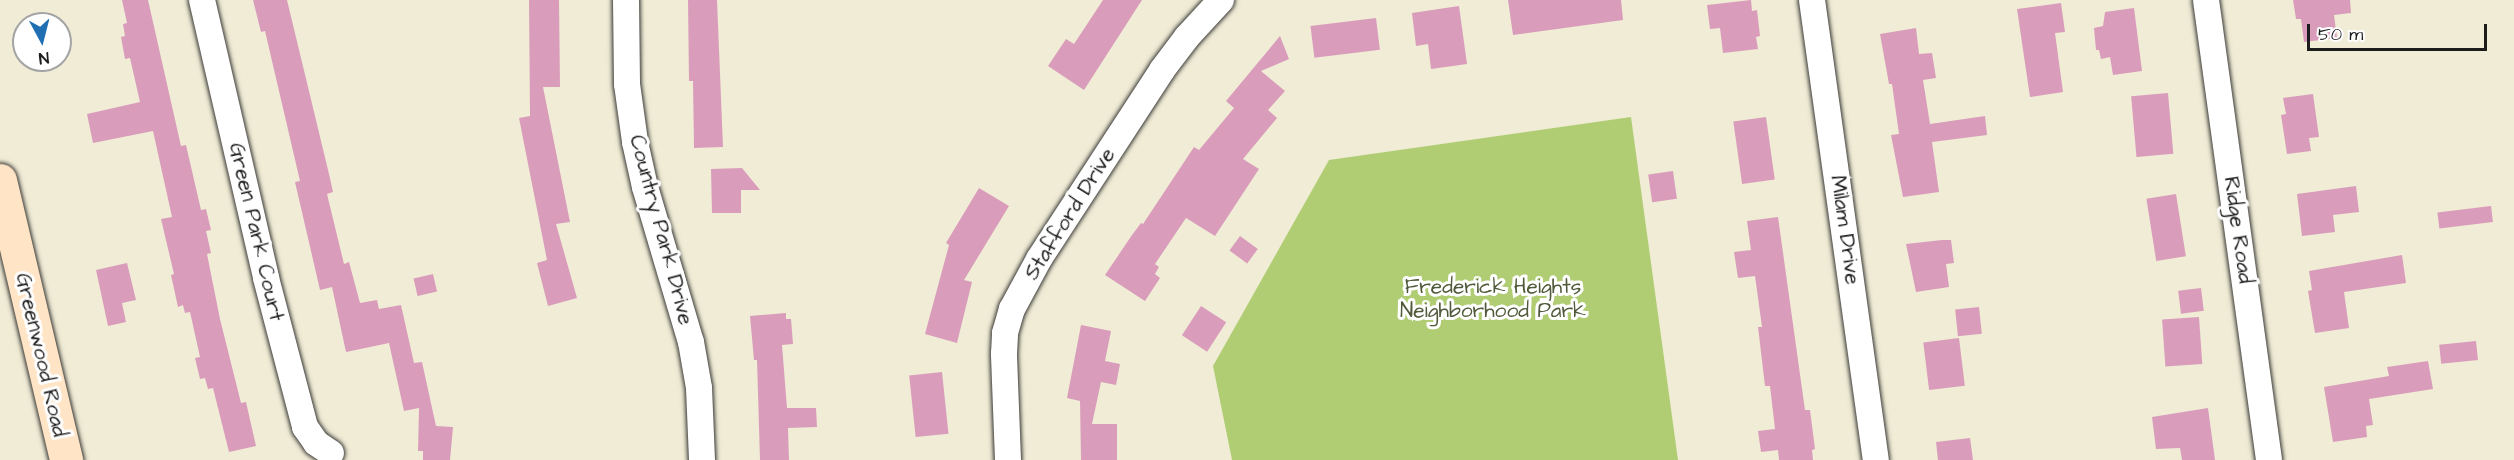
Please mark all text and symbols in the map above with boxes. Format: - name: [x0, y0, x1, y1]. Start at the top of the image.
- north arrow: [12, 12, 72, 72]
- scale bar: [2310, 12, 2490, 50]
- text: 50 m: [2318, 22, 2363, 47]
- text: N: [38, 46, 50, 69]
- street label: Country Park Drive: [624, 132, 698, 328]
- street label: Green Park Court: [223, 140, 289, 324]
- street label: Stafford Drive: [1019, 143, 1121, 285]
- street label: Milam Drive: [1825, 174, 1865, 286]
- street label: Ridge Road: [2218, 175, 2258, 285]
- street label: Greenwood Road: [10, 271, 72, 439]
- park label: Frederick Heights Neighborhood Park: [1400, 274, 1586, 324]

